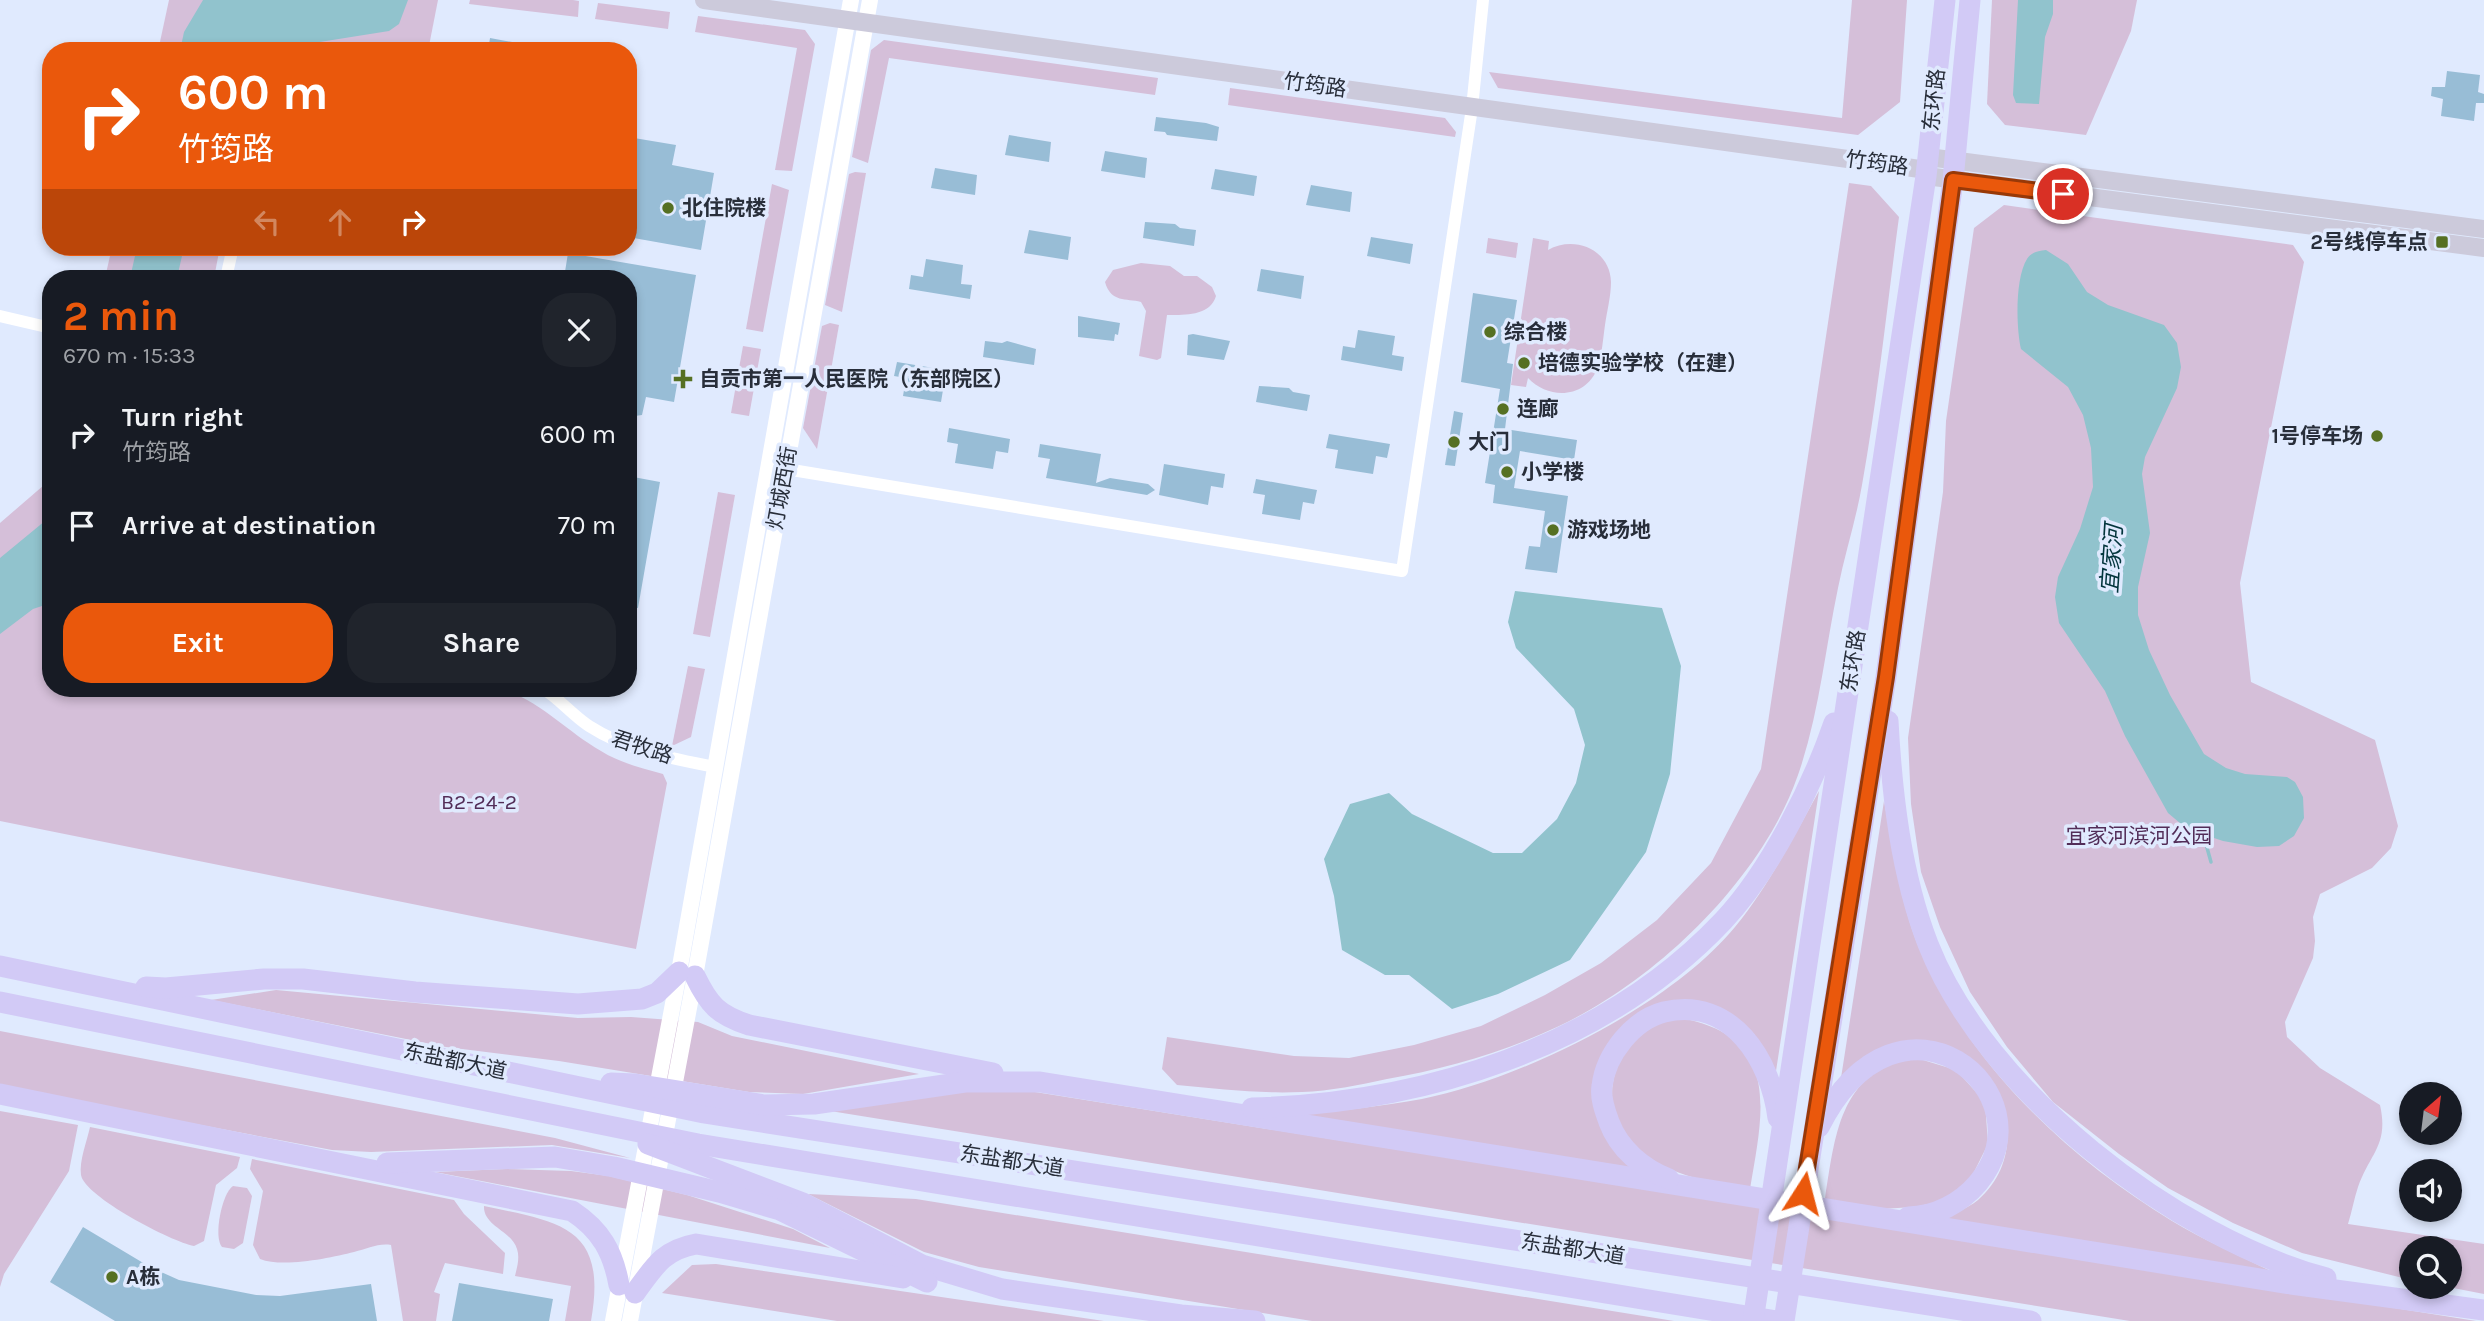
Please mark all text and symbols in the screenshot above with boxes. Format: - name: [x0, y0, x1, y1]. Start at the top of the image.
- text: 600 m: [178, 64, 329, 121]
- street label: 东环路: [1919, 67, 1949, 133]
- street label: 竹筠路: [1282, 69, 1348, 101]
- icon: right: [63, 70, 154, 161]
- text: 竹筠路: [178, 131, 274, 168]
- street label: 竹筠路: [1844, 147, 1910, 179]
- pin: [2033, 164, 2093, 224]
- icon: arrive: [2044, 175, 2082, 213]
- place label: 北住院楼: [682, 196, 766, 220]
- marker: 北住院楼: [660, 200, 676, 216]
- icon: left: [248, 203, 286, 241]
- icon: ahead: [321, 203, 359, 241]
- icon: right: [394, 203, 432, 241]
- place label: 2号线停车点: [2310, 230, 2428, 254]
- marker: 2号线停车点: [2434, 234, 2450, 250]
- text: 2 min: [63, 291, 179, 341]
- button: close: [542, 293, 616, 367]
- place label: 综合楼: [1504, 320, 1567, 344]
- marker: 综合楼: [1482, 324, 1498, 340]
- text: 670 m · 15:33: [63, 342, 196, 369]
- place label: 培德实验学校（在建）: [1538, 351, 1748, 375]
- marker: 培德实验学校（在建）: [1516, 355, 1532, 371]
- place label: 自贡市第一人民医院（东部院区）: [699, 367, 1014, 391]
- marker: 自贡市第一人民医院（东部院区）: [673, 369, 693, 389]
- place label: 连廊: [1517, 397, 1559, 421]
- marker: 连廊: [1495, 401, 1511, 417]
- text: Turn right: [122, 402, 243, 433]
- icon: right: [63, 416, 101, 454]
- text: 600 m: [540, 419, 616, 450]
- place label: 1号停车场: [2272, 424, 2363, 448]
- marker: 1号停车场: [2369, 428, 2385, 444]
- place label: 大门: [1468, 430, 1510, 454]
- marker: 大门: [1446, 434, 1462, 450]
- text: 竹筠路: [122, 439, 191, 466]
- street label: 灯城西街: [763, 445, 801, 531]
- place label: 小学楼: [1521, 460, 1584, 484]
- marker: 小学楼: [1499, 464, 1515, 480]
- icon: arrive: [63, 507, 101, 545]
- text: Arrive at destination: [122, 510, 376, 541]
- text: 70 m: [558, 510, 616, 541]
- place label: 游戏场地: [1567, 518, 1651, 542]
- water label: 宜家河: [2096, 520, 2128, 594]
- marker: 游戏场地: [1545, 522, 1561, 538]
- button: Exit: [63, 603, 333, 683]
- button: Share: [347, 603, 616, 683]
- street label: 东环路: [1836, 628, 1870, 694]
- street label: 君牧路: [608, 726, 676, 768]
- park label: B2-24-2: [441, 790, 517, 814]
- park label: 宜家河滨河公园: [2066, 824, 2213, 848]
- street label: 东盐都大道: [401, 1038, 509, 1084]
- north arrow: [2399, 1082, 2462, 1144]
- map controls: [2399, 1082, 2462, 1299]
- street label: 东盐都大道: [958, 1141, 1066, 1181]
- position arrow: [1766, 1156, 1840, 1230]
- button: sound: [2399, 1159, 2462, 1222]
- street label: 东盐都大道: [1519, 1229, 1627, 1269]
- button: search: [2399, 1236, 2462, 1299]
- place label: A栋: [126, 1265, 160, 1289]
- marker: A栋: [104, 1269, 120, 1285]

